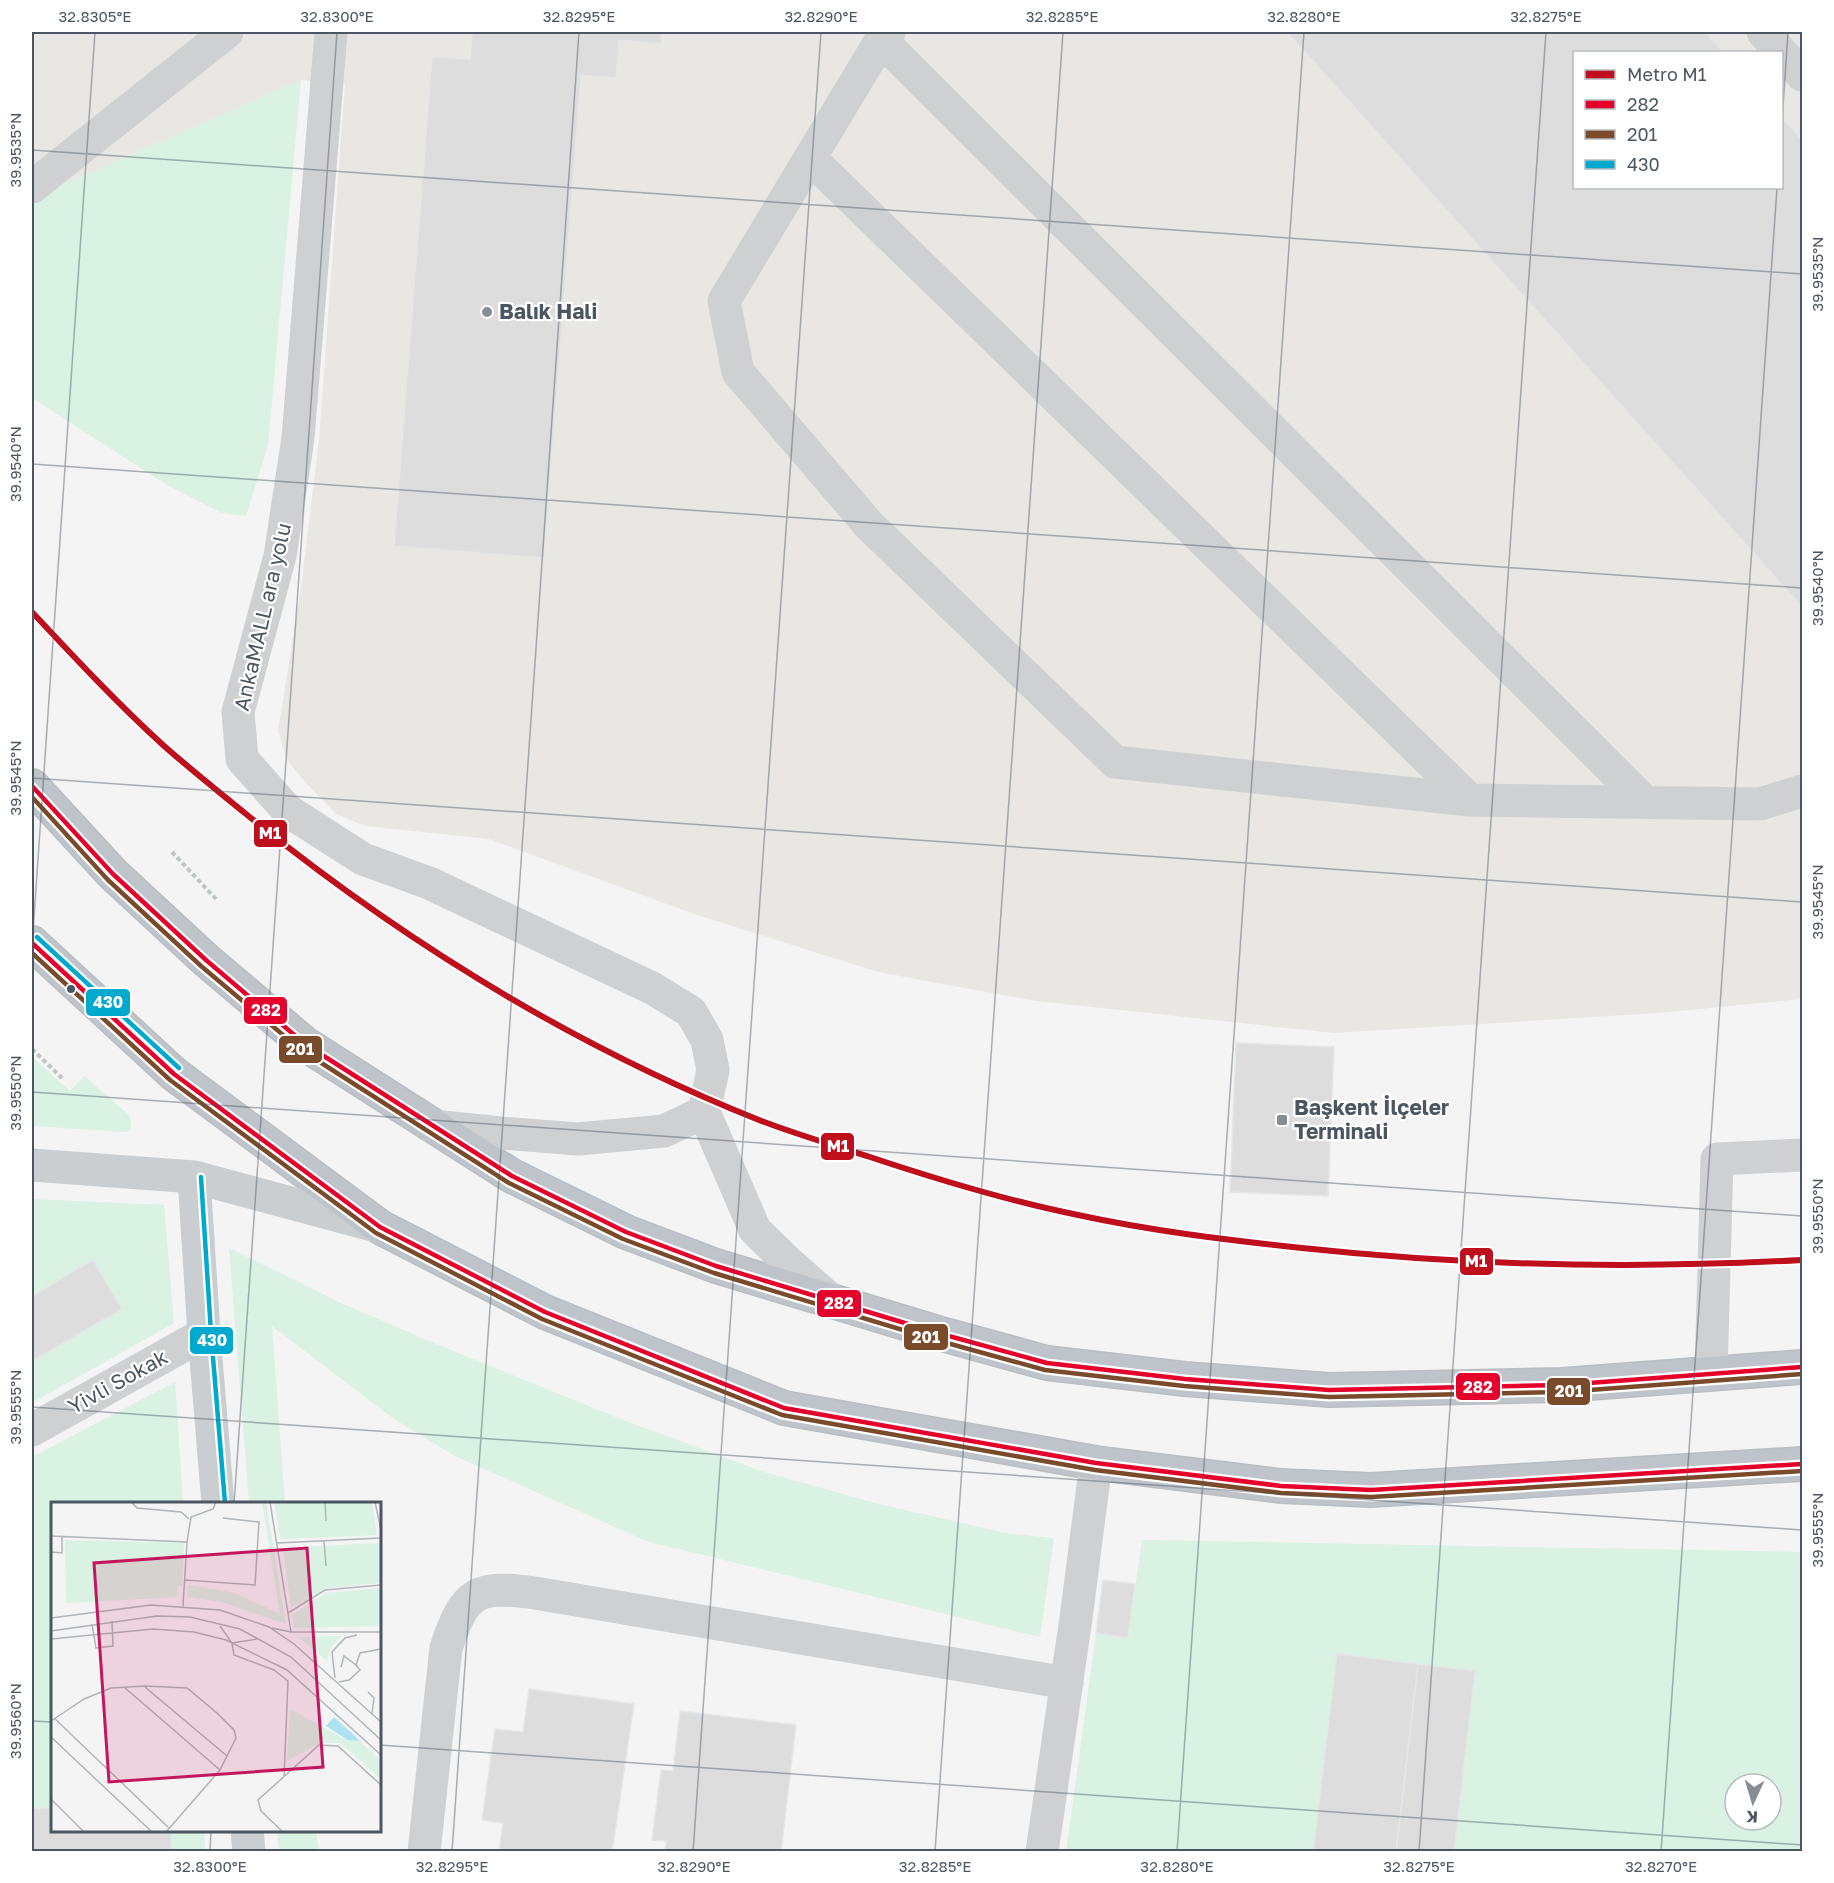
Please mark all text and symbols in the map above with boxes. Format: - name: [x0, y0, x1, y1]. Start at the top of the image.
- text: 32.8305°E: [59, 7, 131, 25]
- text: 32.8300°E: [300, 7, 374, 25]
- text: 32.8295°E: [543, 7, 615, 25]
- text: 32.8290°E: [784, 7, 858, 25]
- text: 32.8285°E: [1026, 7, 1098, 25]
- text: 32.8280°E: [1267, 7, 1341, 25]
- text: 32.8275°E: [1510, 7, 1582, 25]
- legend: [1573, 51, 1783, 189]
- text: Metro M1: [1627, 63, 1707, 85]
- text: 282: [1627, 93, 1659, 115]
- text: 39.9535°N: [6, 113, 24, 187]
- text: 201: [1627, 123, 1658, 145]
- text: 430: [1627, 153, 1660, 175]
- text: 39.9535°N: [1808, 237, 1826, 311]
- place label: Balık Hali: [499, 298, 597, 324]
- marker: Balık Hali: [480, 305, 494, 319]
- text: 39.9540°N: [6, 426, 24, 502]
- street label: AnkaMALL ara yolu: [228, 520, 296, 713]
- text: 39.9540°N: [1808, 550, 1826, 626]
- text: 39.9545°N: [6, 740, 24, 816]
- line badge: M1: [253, 819, 288, 848]
- text: M1: [259, 823, 281, 843]
- text: 39.9545°N: [1808, 864, 1826, 940]
- unlabelled marker: [65, 983, 77, 995]
- line badge: 430: [85, 988, 131, 1017]
- text: 430: [93, 992, 123, 1012]
- line badge: 282: [243, 996, 288, 1025]
- text: 282: [251, 1000, 281, 1020]
- line badge: 201: [278, 1035, 323, 1064]
- text: 201: [286, 1039, 314, 1059]
- text: 39.9550°N: [6, 1055, 24, 1131]
- place label: Başkent İlçeler Terminali: [1294, 1094, 1449, 1144]
- marker: Başkent İlçeler Terminali: [1275, 1113, 1289, 1127]
- line badge: M1: [820, 1132, 855, 1161]
- text: M1: [827, 1136, 849, 1156]
- text: 39.9550°N: [1808, 1178, 1826, 1254]
- line badge: M1: [1459, 1247, 1494, 1276]
- text: M1: [1465, 1251, 1487, 1271]
- line badge: 282: [816, 1289, 862, 1318]
- text: 282: [824, 1293, 854, 1313]
- line badge: 201: [903, 1323, 949, 1351]
- line badge: 430: [189, 1326, 234, 1355]
- text: 201: [912, 1327, 940, 1347]
- text: 430: [197, 1330, 227, 1350]
- street label: Yivli Sokak: [63, 1343, 172, 1419]
- text: 39.9555°N: [6, 1370, 24, 1444]
- line badge: 282: [1455, 1372, 1501, 1401]
- text: 282: [1463, 1377, 1493, 1397]
- line badge: 201: [1546, 1377, 1591, 1406]
- text: 201: [1555, 1381, 1583, 1401]
- text: 39.9555°N: [1808, 1493, 1826, 1567]
- inset map: [51, 1502, 381, 1832]
- text: 39.9560°N: [6, 1683, 24, 1759]
- north arrow: [1723, 1772, 1783, 1832]
- text: K: [1745, 1807, 1758, 1827]
- text: 32.8300°E: [173, 1857, 247, 1875]
- text: 32.8295°E: [416, 1857, 488, 1875]
- text: 32.8290°E: [657, 1857, 731, 1875]
- text: 32.8285°E: [899, 1857, 971, 1875]
- text: 32.8280°E: [1140, 1857, 1214, 1875]
- text: 32.8275°E: [1383, 1857, 1455, 1875]
- text: 32.8270°E: [1625, 1857, 1697, 1875]

